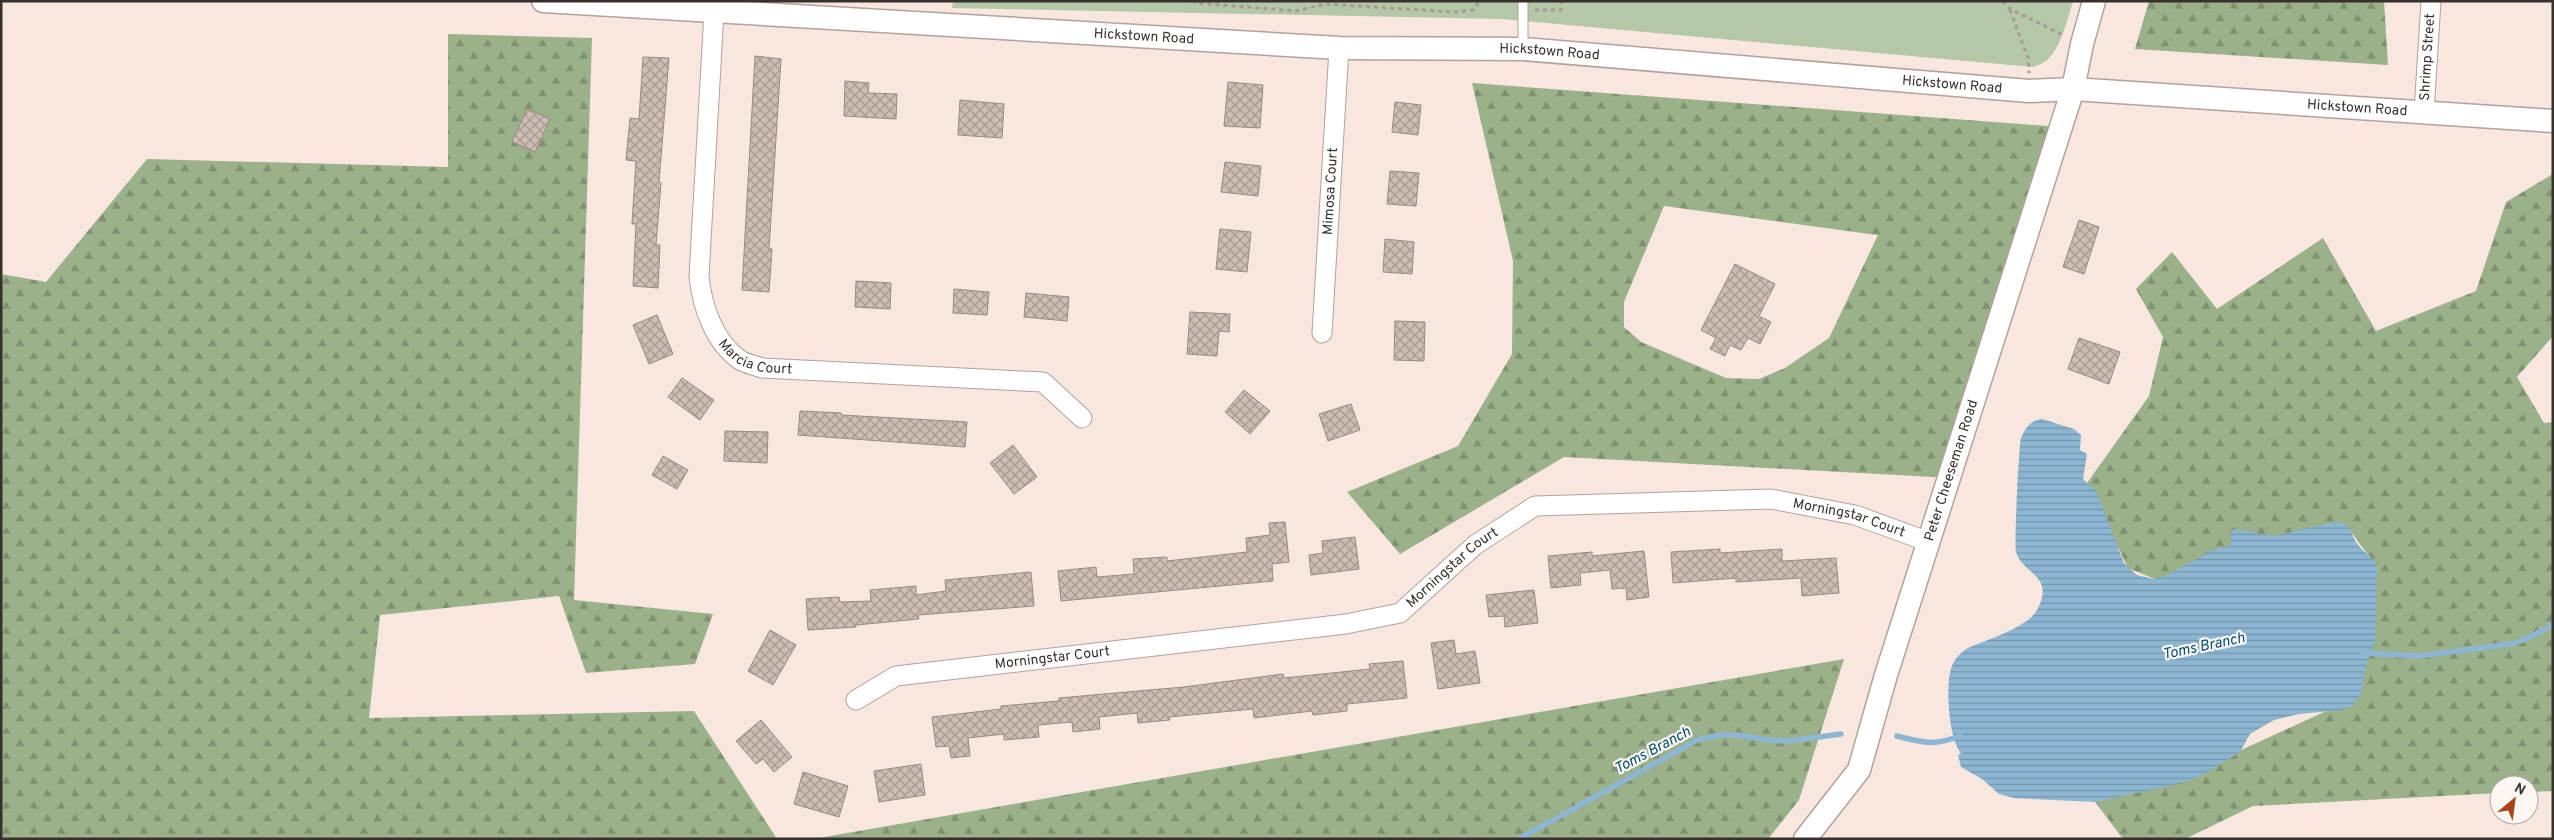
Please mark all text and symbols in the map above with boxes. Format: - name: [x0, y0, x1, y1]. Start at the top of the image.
- street label: Shrimp Street: [2416, 13, 2439, 101]
- street label: Hickstown Road: [1093, 25, 1195, 48]
- street label: Hickstown Road: [1499, 40, 1600, 64]
- street label: Hickstown Road: [1901, 72, 2003, 97]
- street label: Hickstown Road: [2307, 96, 2408, 120]
- street label: Mimosa Court: [1319, 147, 1342, 235]
- street label: Marcia Court: [714, 336, 793, 378]
- street label: Peter Cheeseman Road: [1921, 398, 1982, 543]
- street label: Morningstar Court: [1792, 495, 1907, 541]
- street label: Morningstar Court: [1403, 524, 1501, 612]
- water label: Toms Branch: [2161, 629, 2247, 665]
- street label: Morningstar Court: [994, 643, 1111, 673]
- water label: Toms Branch: [1612, 723, 1694, 779]
- north arrow: [2489, 775, 2539, 825]
- text: N: [2511, 780, 2528, 800]

